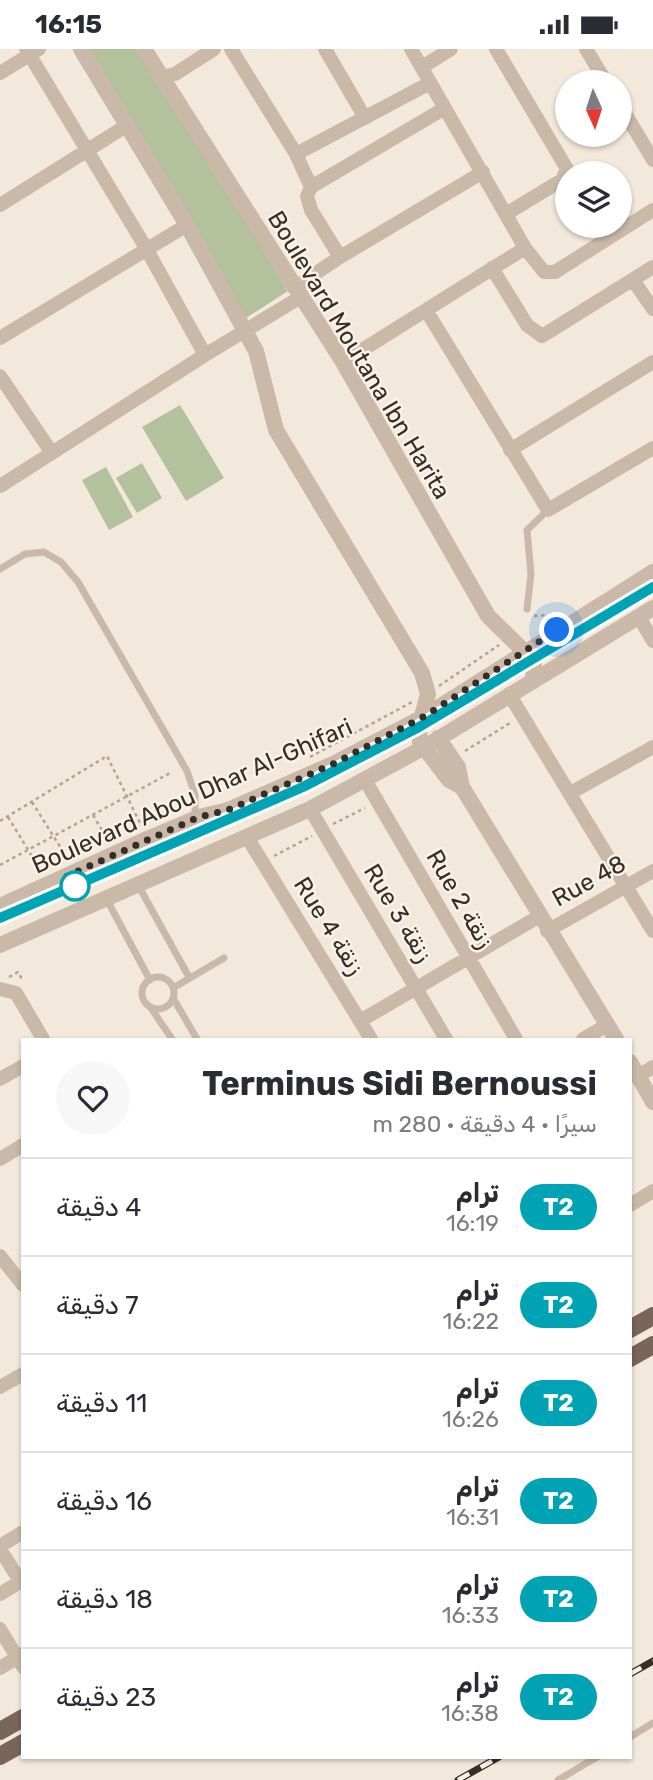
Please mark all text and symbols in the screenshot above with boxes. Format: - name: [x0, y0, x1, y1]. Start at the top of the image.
- text: 16:15: [35, 9, 102, 40]
- north arrow: [555, 70, 632, 147]
- map controls: [555, 70, 632, 238]
- button: layers: [555, 161, 632, 238]
- street label: Boulevard Moutana Ibn Harita: [262, 206, 456, 504]
- your location: [539, 612, 574, 647]
- street label: Boulevard Abou Dhar Al-Ghifari: [27, 712, 357, 880]
- street label: Rue 2 زنقة: [421, 845, 499, 953]
- street label: Rue 48: [547, 849, 631, 913]
- street label: Rue 3 زنقة: [358, 859, 438, 967]
- unlabelled marker: [60, 871, 90, 901]
- street label: Rue 4 زنقة: [288, 872, 370, 980]
- button: heart: [56, 1061, 130, 1135]
- text: Terminus Sidi Bernoussi: [202, 1064, 597, 1103]
- text: سيرًا · 4 دقيقة · 280 m: [372, 1110, 597, 1138]
- text: ترام: [455, 1178, 499, 1209]
- text: 4 دقيقة: [56, 1192, 141, 1223]
- text: T2: [543, 1193, 574, 1221]
- text: 16:19: [446, 1209, 499, 1237]
- text: ترام: [455, 1276, 499, 1307]
- text: 7 دقيقة: [56, 1290, 139, 1321]
- text: T2: [543, 1291, 574, 1319]
- text: 16:22: [442, 1307, 499, 1335]
- text: ترام: [455, 1374, 499, 1405]
- text: 11 دقيقة: [56, 1388, 147, 1419]
- text: T2: [543, 1389, 574, 1417]
- text: 16:26: [442, 1405, 499, 1433]
- text: ترام: [455, 1472, 499, 1503]
- text: 16 دقيقة: [56, 1486, 152, 1517]
- text: T2: [543, 1487, 574, 1515]
- text: 16:31: [446, 1503, 499, 1531]
- text: ترام: [455, 1570, 499, 1601]
- text: 18 دقيقة: [56, 1584, 153, 1615]
- text: T2: [543, 1585, 574, 1613]
- text: 16:33: [442, 1601, 499, 1629]
- text: ترام: [455, 1668, 499, 1699]
- text: 23 دقيقة: [56, 1682, 156, 1713]
- text: T2: [543, 1683, 574, 1711]
- text: 16:38: [441, 1699, 499, 1727]

